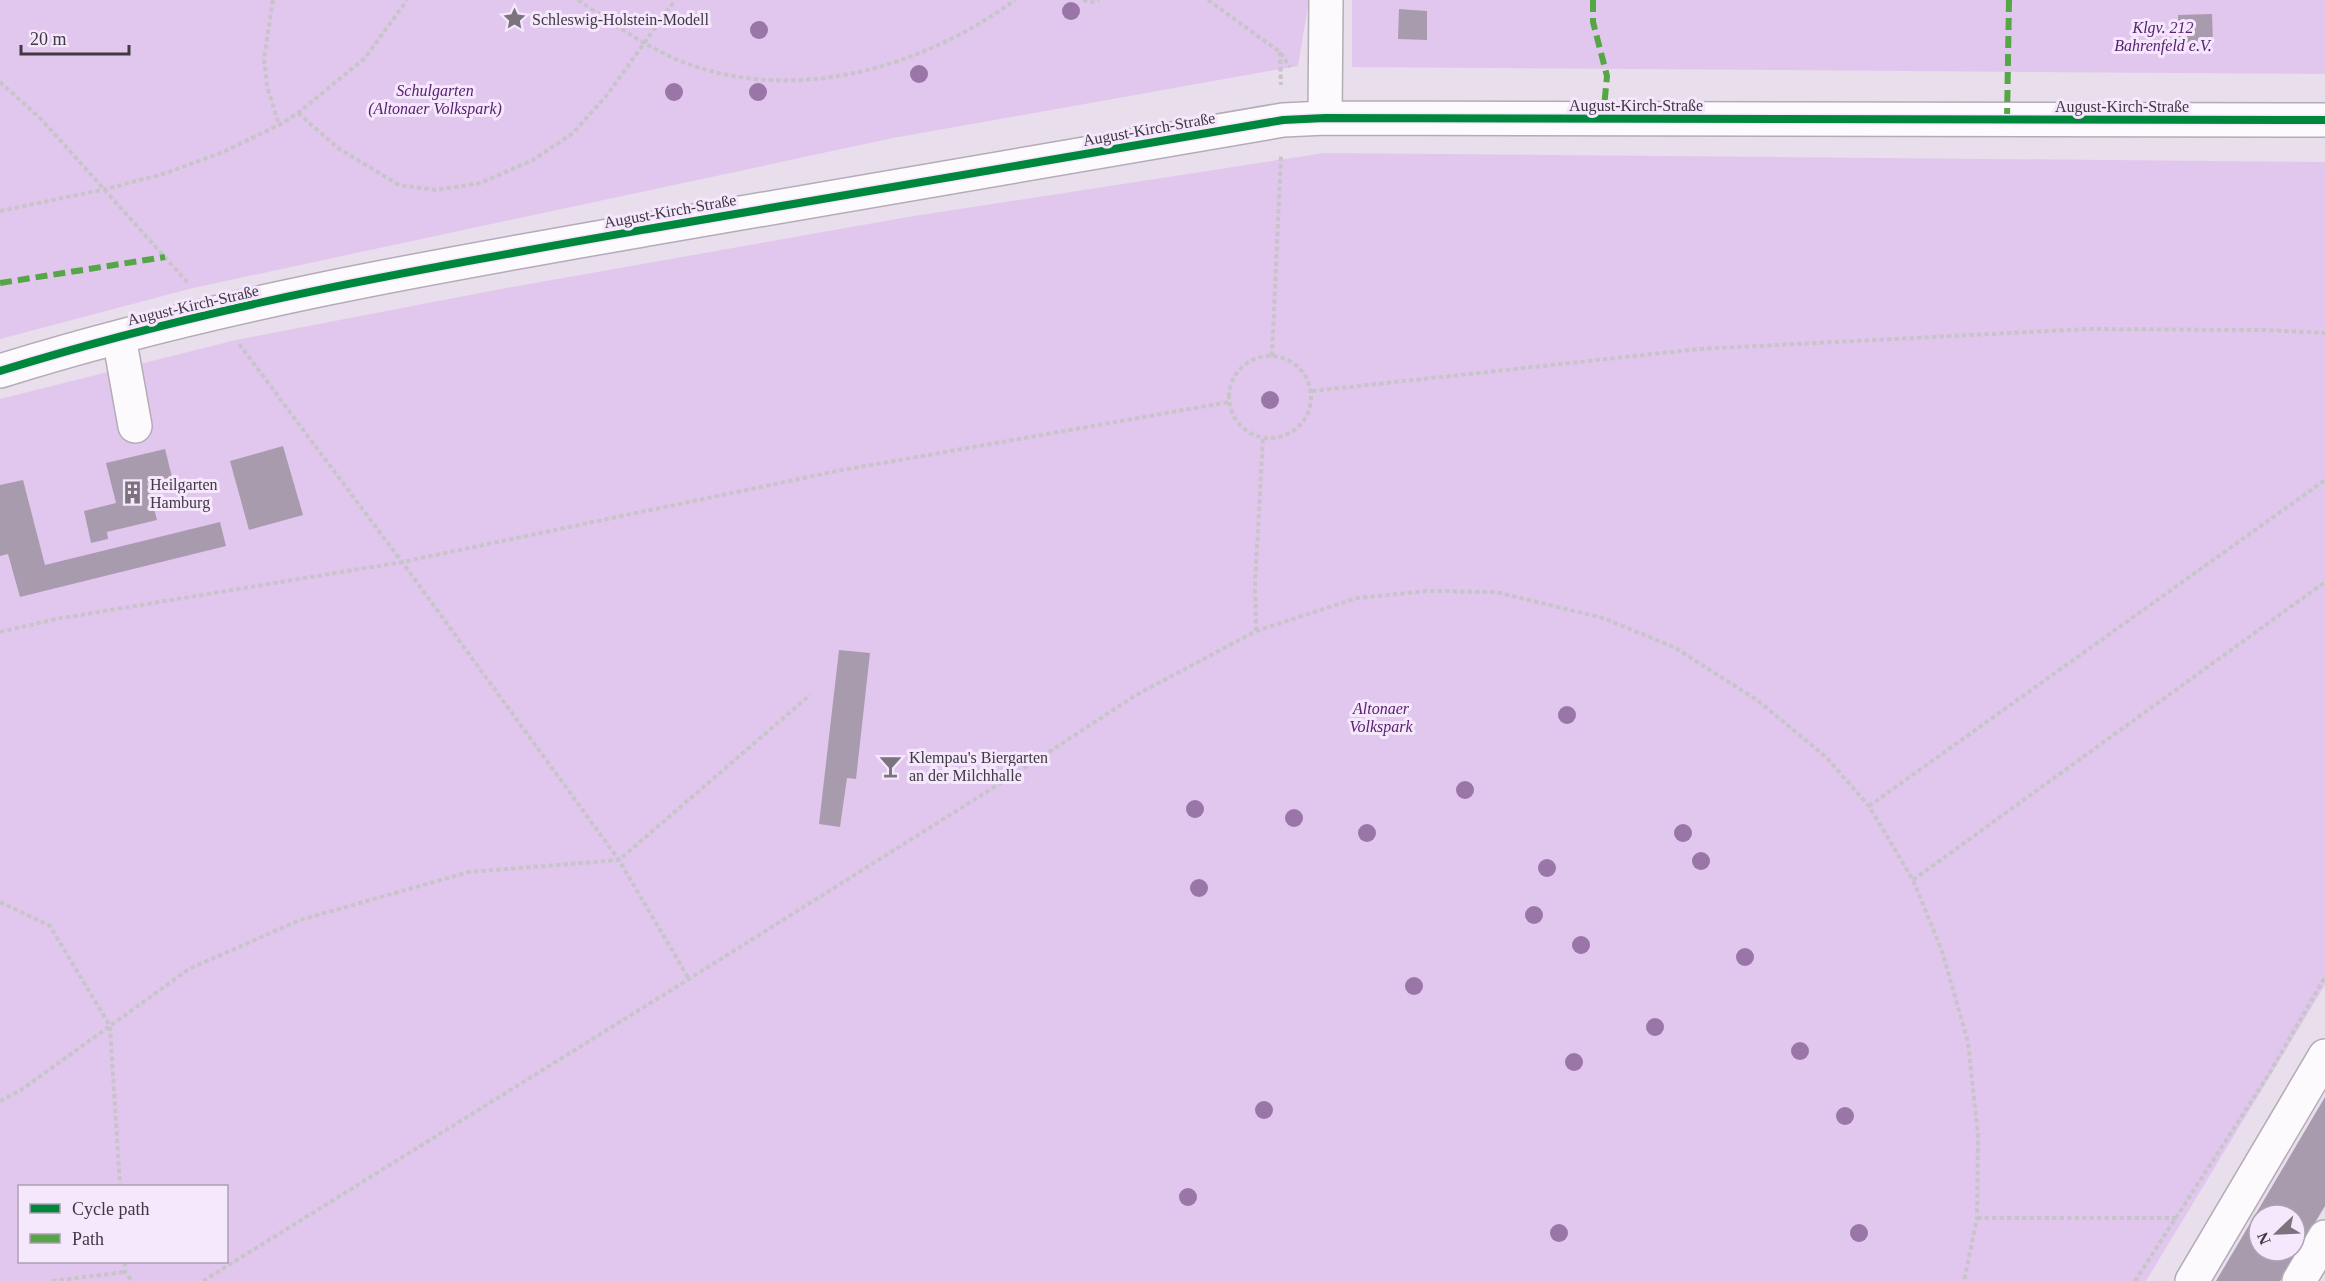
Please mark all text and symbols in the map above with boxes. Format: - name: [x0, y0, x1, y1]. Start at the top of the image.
- place icon: Schleswig-Holstein-Modell: [501, 6, 527, 32]
- place label: Schleswig-Holstein-Modell: [532, 11, 709, 29]
- scale bar: [21, 18, 129, 56]
- park label: Klgv. 212 Bahrenfeld e.V.: [2114, 19, 2212, 55]
- text: 20 m: [30, 29, 67, 49]
- park label: Schulgarten (Altonaer Volkspark): [368, 82, 502, 118]
- street label: August-Kirch-Straße: [1569, 97, 1703, 115]
- street label: August-Kirch-Straße: [2055, 98, 2189, 116]
- street label: August-Kirch-Straße: [1081, 109, 1217, 150]
- street label: August-Kirch-Straße: [602, 191, 738, 232]
- street label: August-Kirch-Straße: [126, 282, 261, 329]
- place label: Heilgarten Hamburg: [150, 476, 218, 512]
- building icon: Heilgarten Hamburg: [119, 480, 145, 506]
- park label: Altonaer Volkspark: [1349, 700, 1413, 736]
- place label: Klempau's Biergarten an der Milchhalle: [909, 749, 1048, 784]
- bar icon: Klempau's Biergarten an der Milchhalle: [878, 753, 904, 779]
- legend: [18, 1185, 228, 1263]
- text: Cycle path: [72, 1199, 149, 1219]
- north arrow: [2247, 1203, 2307, 1263]
- text: Path: [72, 1229, 104, 1249]
- text: N: [2253, 1230, 2274, 1247]

